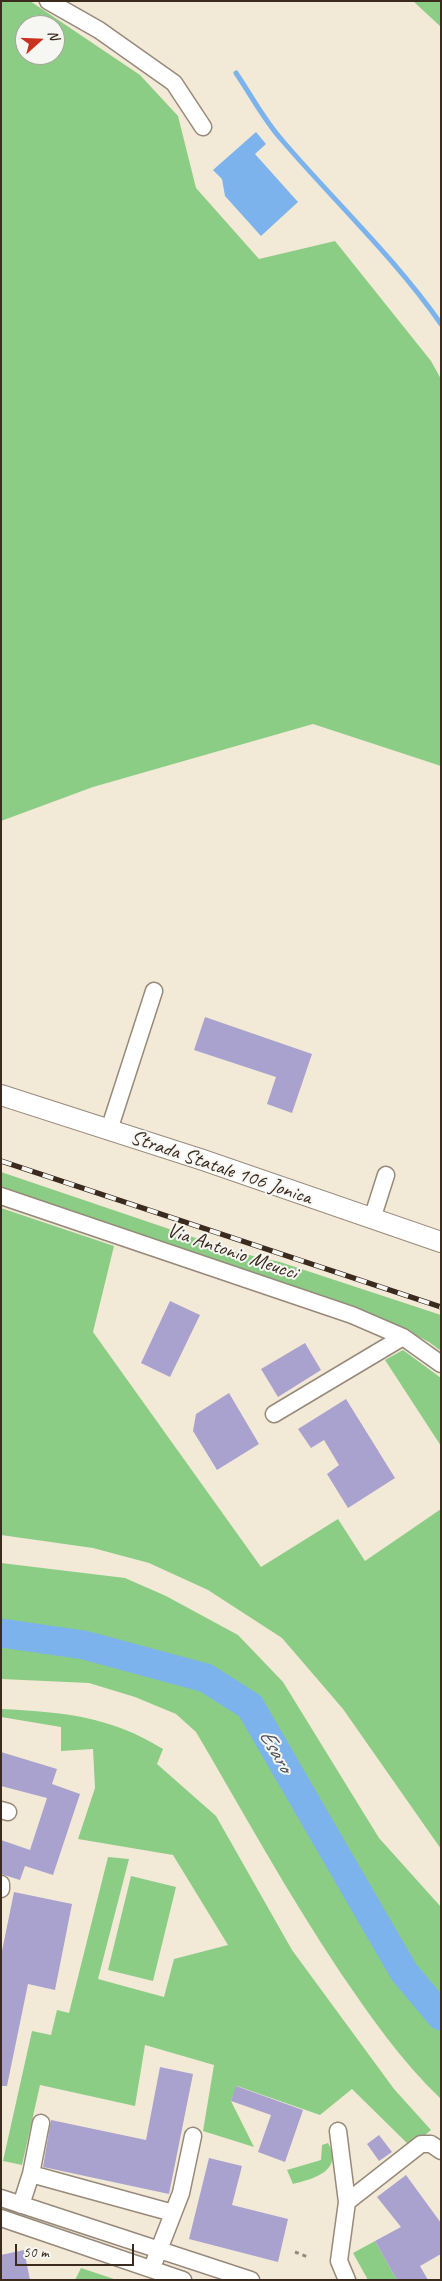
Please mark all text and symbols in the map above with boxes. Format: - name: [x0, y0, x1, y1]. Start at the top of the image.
- north arrow: [15, 15, 65, 65]
- text: N: [44, 28, 63, 42]
- street label: Strada Statale 106 Jonica: [127, 1125, 315, 1211]
- street label: Via Antonio Meucci: [164, 1218, 300, 1286]
- water label: Esaro: [252, 1725, 298, 1777]
- scale bar: [18, 2234, 136, 2266]
- text: 50 m: [23, 2243, 49, 2262]

